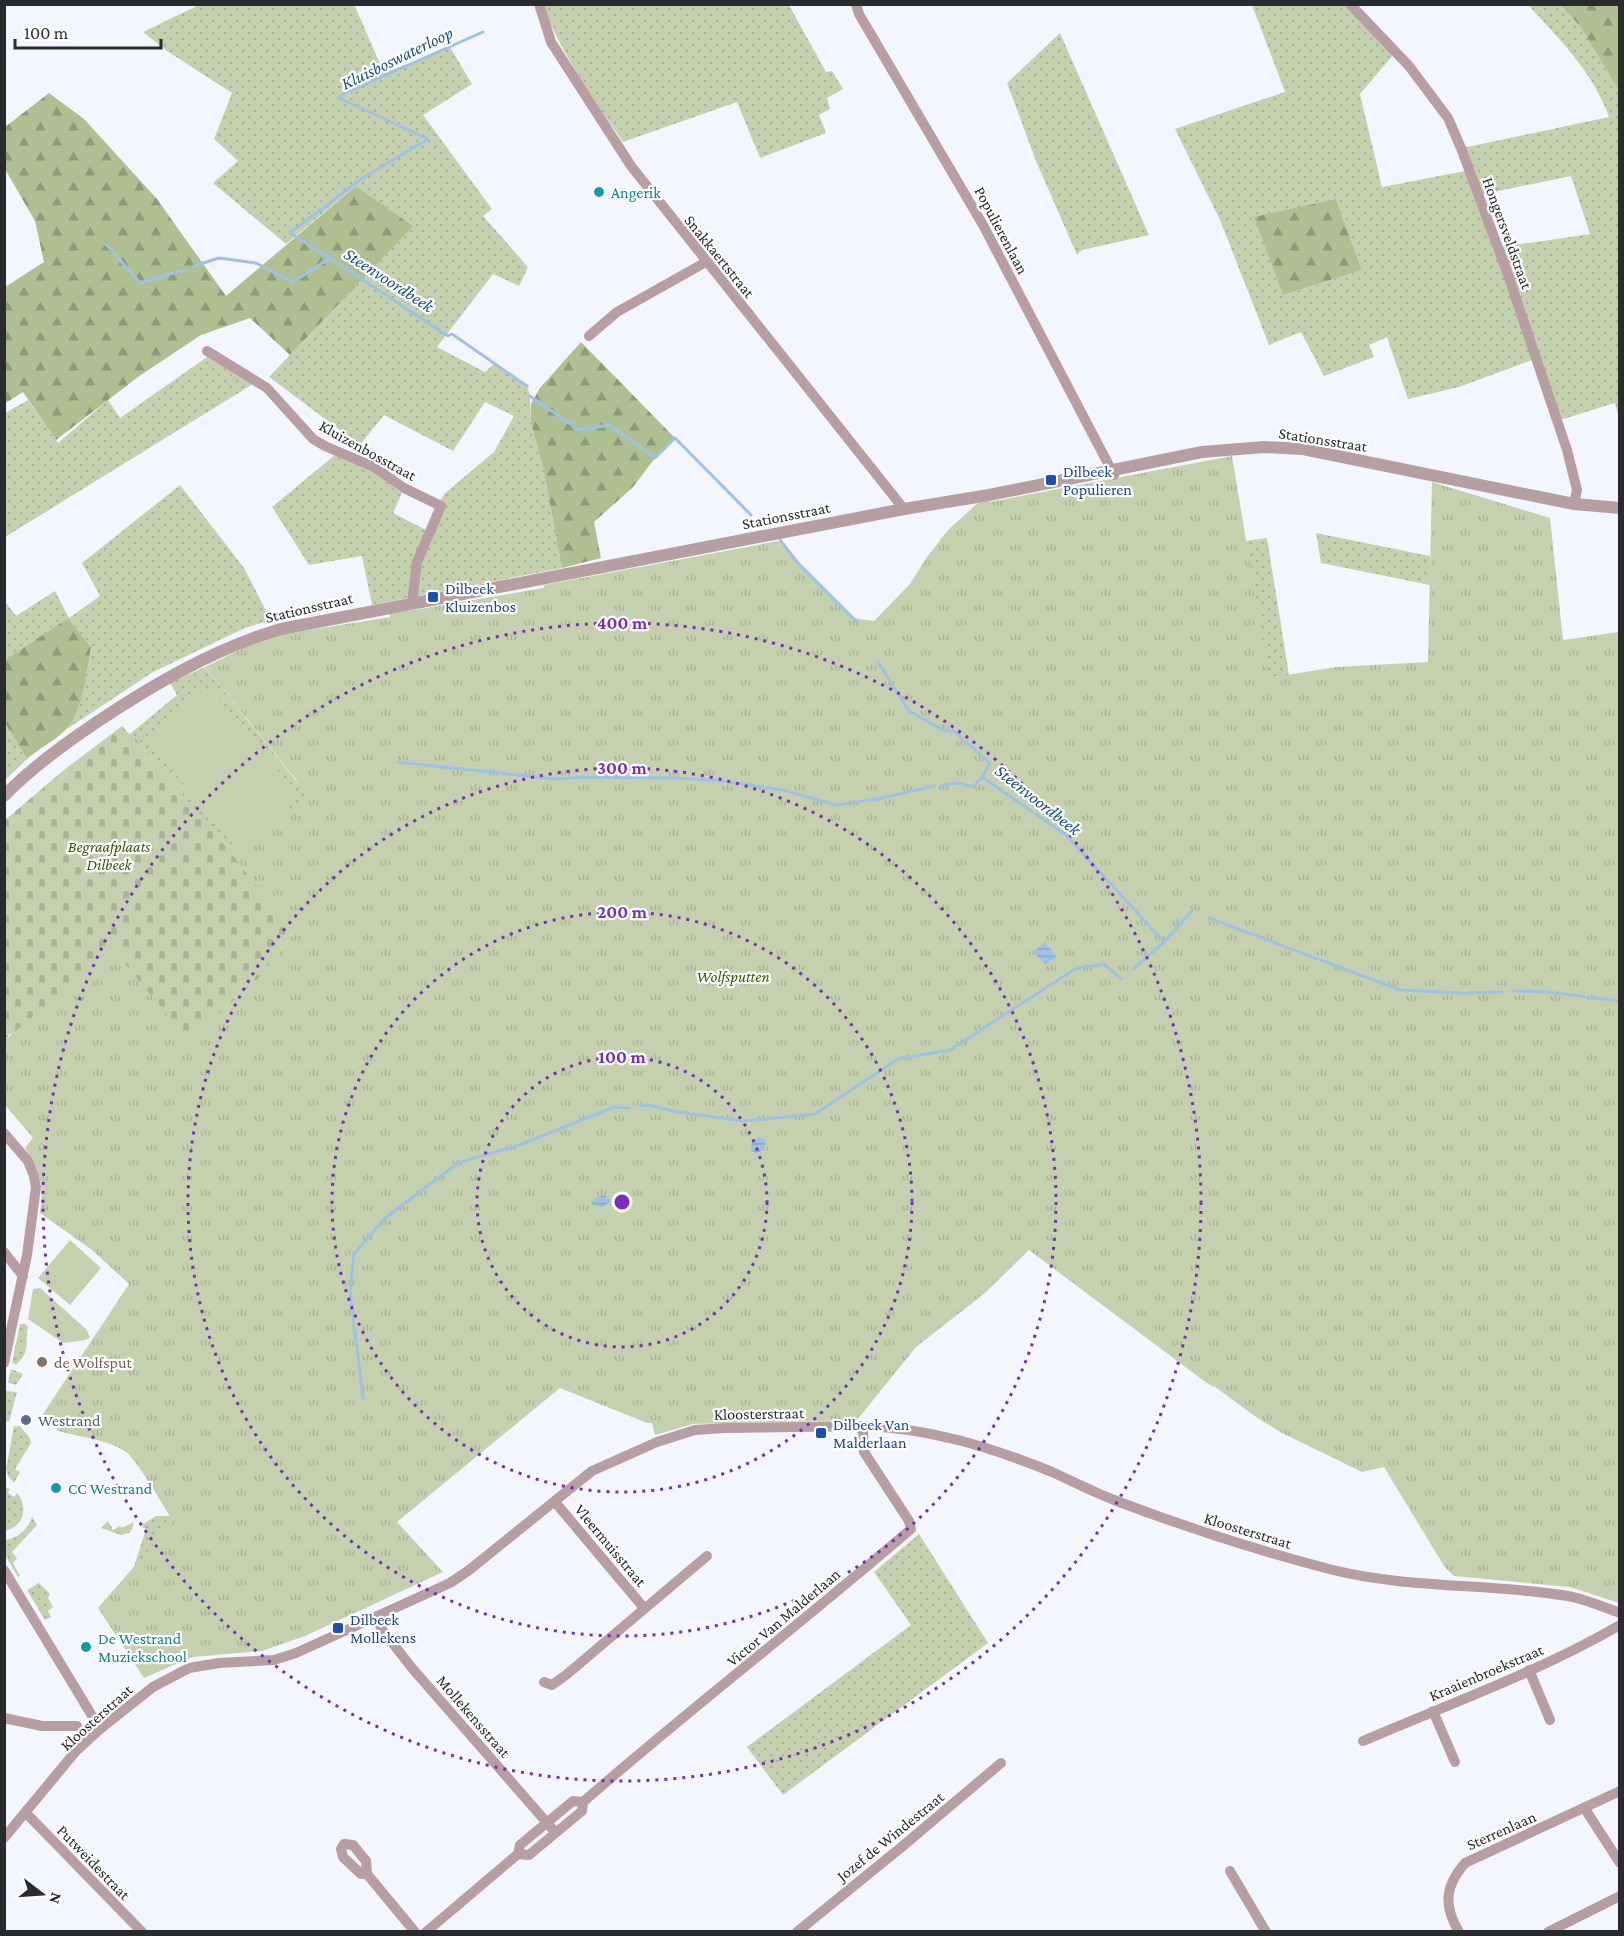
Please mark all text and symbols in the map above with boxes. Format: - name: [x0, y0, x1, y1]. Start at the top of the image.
- scale bar: [15, 12, 160, 50]
- water label: Kluisboswaterloop: [338, 22, 457, 94]
- text: 100 m: [24, 23, 69, 43]
- street label: Hongersveldstraat: [1479, 175, 1536, 292]
- place label: Angerik: [611, 184, 661, 202]
- street label: Populierenlaan: [971, 184, 1032, 278]
- marker: Angerik: [592, 185, 606, 199]
- street label: Snakkaertstraat: [681, 212, 758, 301]
- water label: Steenvoordbeek: [340, 244, 439, 317]
- street label: Kluizenbosstraat: [316, 417, 420, 484]
- street label: Stationsstraat: [1277, 424, 1369, 455]
- place label: Dilbeek Populieren: [1063, 463, 1132, 499]
- marker: Dilbeek Populieren: [1044, 473, 1058, 487]
- street label: Stationsstraat: [741, 498, 832, 532]
- place label: Dilbeek Kluizenbos: [445, 580, 516, 615]
- street label: Stationsstraat: [264, 589, 355, 626]
- marker: Dilbeek Kluizenbos: [426, 590, 440, 604]
- text: 400 m: [597, 613, 648, 633]
- text: 300 m: [597, 758, 647, 778]
- water label: Steenvoordbeek: [991, 760, 1086, 840]
- park label: Begraafplaats Dilbeek: [68, 838, 150, 873]
- text: 200 m: [597, 902, 648, 922]
- park label: Wolfsputten: [697, 968, 769, 986]
- text: 100 m: [598, 1047, 646, 1067]
- centre of rings: [612, 1192, 632, 1212]
- place label: de Wolfsput: [54, 1354, 132, 1372]
- marker: de Wolfsput: [35, 1355, 49, 1369]
- street label: Kloosterstraat: [714, 1404, 805, 1423]
- place label: Westrand: [38, 1412, 101, 1429]
- marker: Westrand: [19, 1413, 33, 1427]
- place label: Dilbeek Van Malderlaan: [833, 1416, 910, 1451]
- marker: Dilbeek Van Malderlaan: [814, 1426, 828, 1440]
- place label: CC Westrand: [68, 1480, 153, 1497]
- marker: CC Westrand: [49, 1481, 63, 1495]
- street label: Vleermuisstraat: [571, 1501, 650, 1590]
- street label: Kloosterstraat: [1202, 1509, 1294, 1552]
- street label: Victor Van Malderlaan: [723, 1565, 844, 1670]
- place label: Dilbeek Mollekens: [350, 1611, 416, 1646]
- marker: Dilbeek Mollekens: [331, 1621, 345, 1635]
- place label: De Westrand Muziekschool: [98, 1630, 187, 1665]
- marker: De Westrand Muziekschool: [79, 1640, 93, 1654]
- street label: Kraaienbroekstraat: [1427, 1640, 1546, 1704]
- street label: Mollekensstraat: [433, 1672, 514, 1761]
- street label: Kloosterstraat: [57, 1680, 136, 1754]
- street label: Jozef de Windestraat: [832, 1788, 948, 1887]
- street label: Sterrenlaan: [1464, 1807, 1539, 1853]
- street label: Putweidestraat: [54, 1822, 134, 1904]
- north arrow: [12, 1864, 72, 1924]
- text: N: [46, 1891, 66, 1906]

